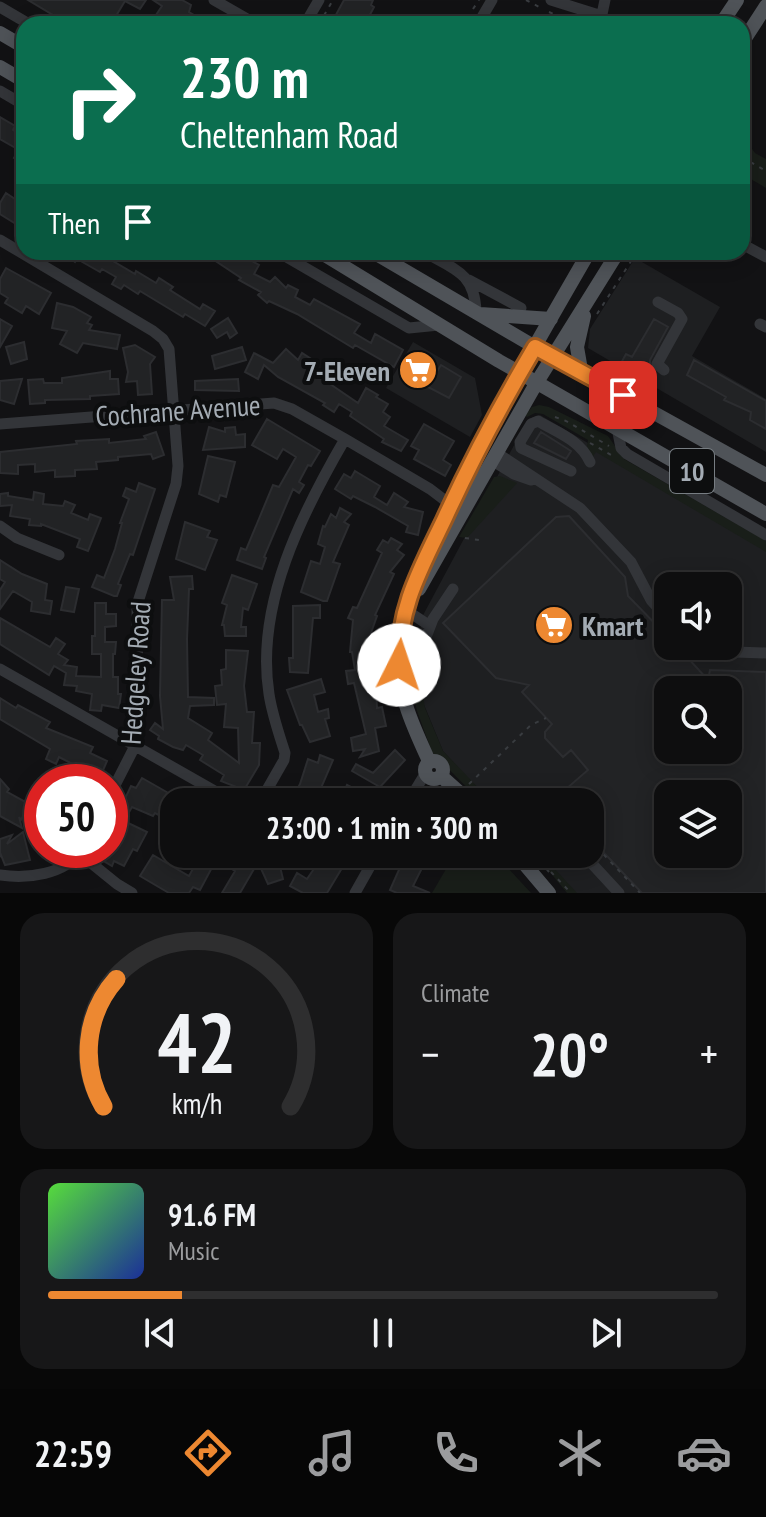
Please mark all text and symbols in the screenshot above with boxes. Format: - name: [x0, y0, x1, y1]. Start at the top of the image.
- text: 230 m: [180, 41, 309, 113]
- icon: right: [48, 48, 152, 152]
- text: Cheltenham Road: [180, 111, 399, 158]
- icon: arrive: [116, 200, 160, 244]
- text: Then: [48, 203, 100, 242]
- supermarket icon: 7-Eleven: [397, 349, 439, 391]
- place label: 7-Eleven: [304, 352, 390, 389]
- pin: [589, 361, 657, 429]
- icon: arrive: [601, 373, 645, 417]
- street label: Cochrane Avenue: [94, 386, 262, 434]
- road number: 10: [670, 449, 714, 493]
- map controls: [654, 572, 742, 868]
- button: sound: [654, 572, 742, 660]
- street label: Hedgeley Road: [112, 600, 158, 746]
- supermarket icon: Kmart: [533, 604, 575, 646]
- place label: Kmart: [582, 607, 643, 644]
- position arrow: [357, 623, 441, 707]
- button: search: [654, 676, 742, 764]
- speed limit sign: 50: [24, 764, 128, 868]
- button: layers: [654, 780, 742, 868]
- text: 23:00 · 1 min · 300 m: [266, 808, 498, 847]
- text: Climate: [421, 976, 490, 1009]
- text: 42: [157, 988, 236, 1096]
- text: 20°: [530, 1015, 609, 1093]
- text: −: [421, 1025, 439, 1082]
- text: +: [700, 1025, 718, 1082]
- text: km/h: [171, 1085, 222, 1122]
- text: 91.6 FM: [168, 1195, 256, 1234]
- text: Music: [168, 1234, 220, 1267]
- icon: previous: [138, 1311, 182, 1355]
- icon: pause: [361, 1311, 405, 1355]
- icon: next: [584, 1311, 628, 1355]
- icon: directions: [180, 1425, 236, 1481]
- icon: music: [304, 1425, 360, 1481]
- icon: phone: [428, 1425, 484, 1481]
- icon: climate: [552, 1425, 608, 1481]
- icon: car: [676, 1425, 732, 1481]
- text: 22:59: [34, 1430, 112, 1477]

